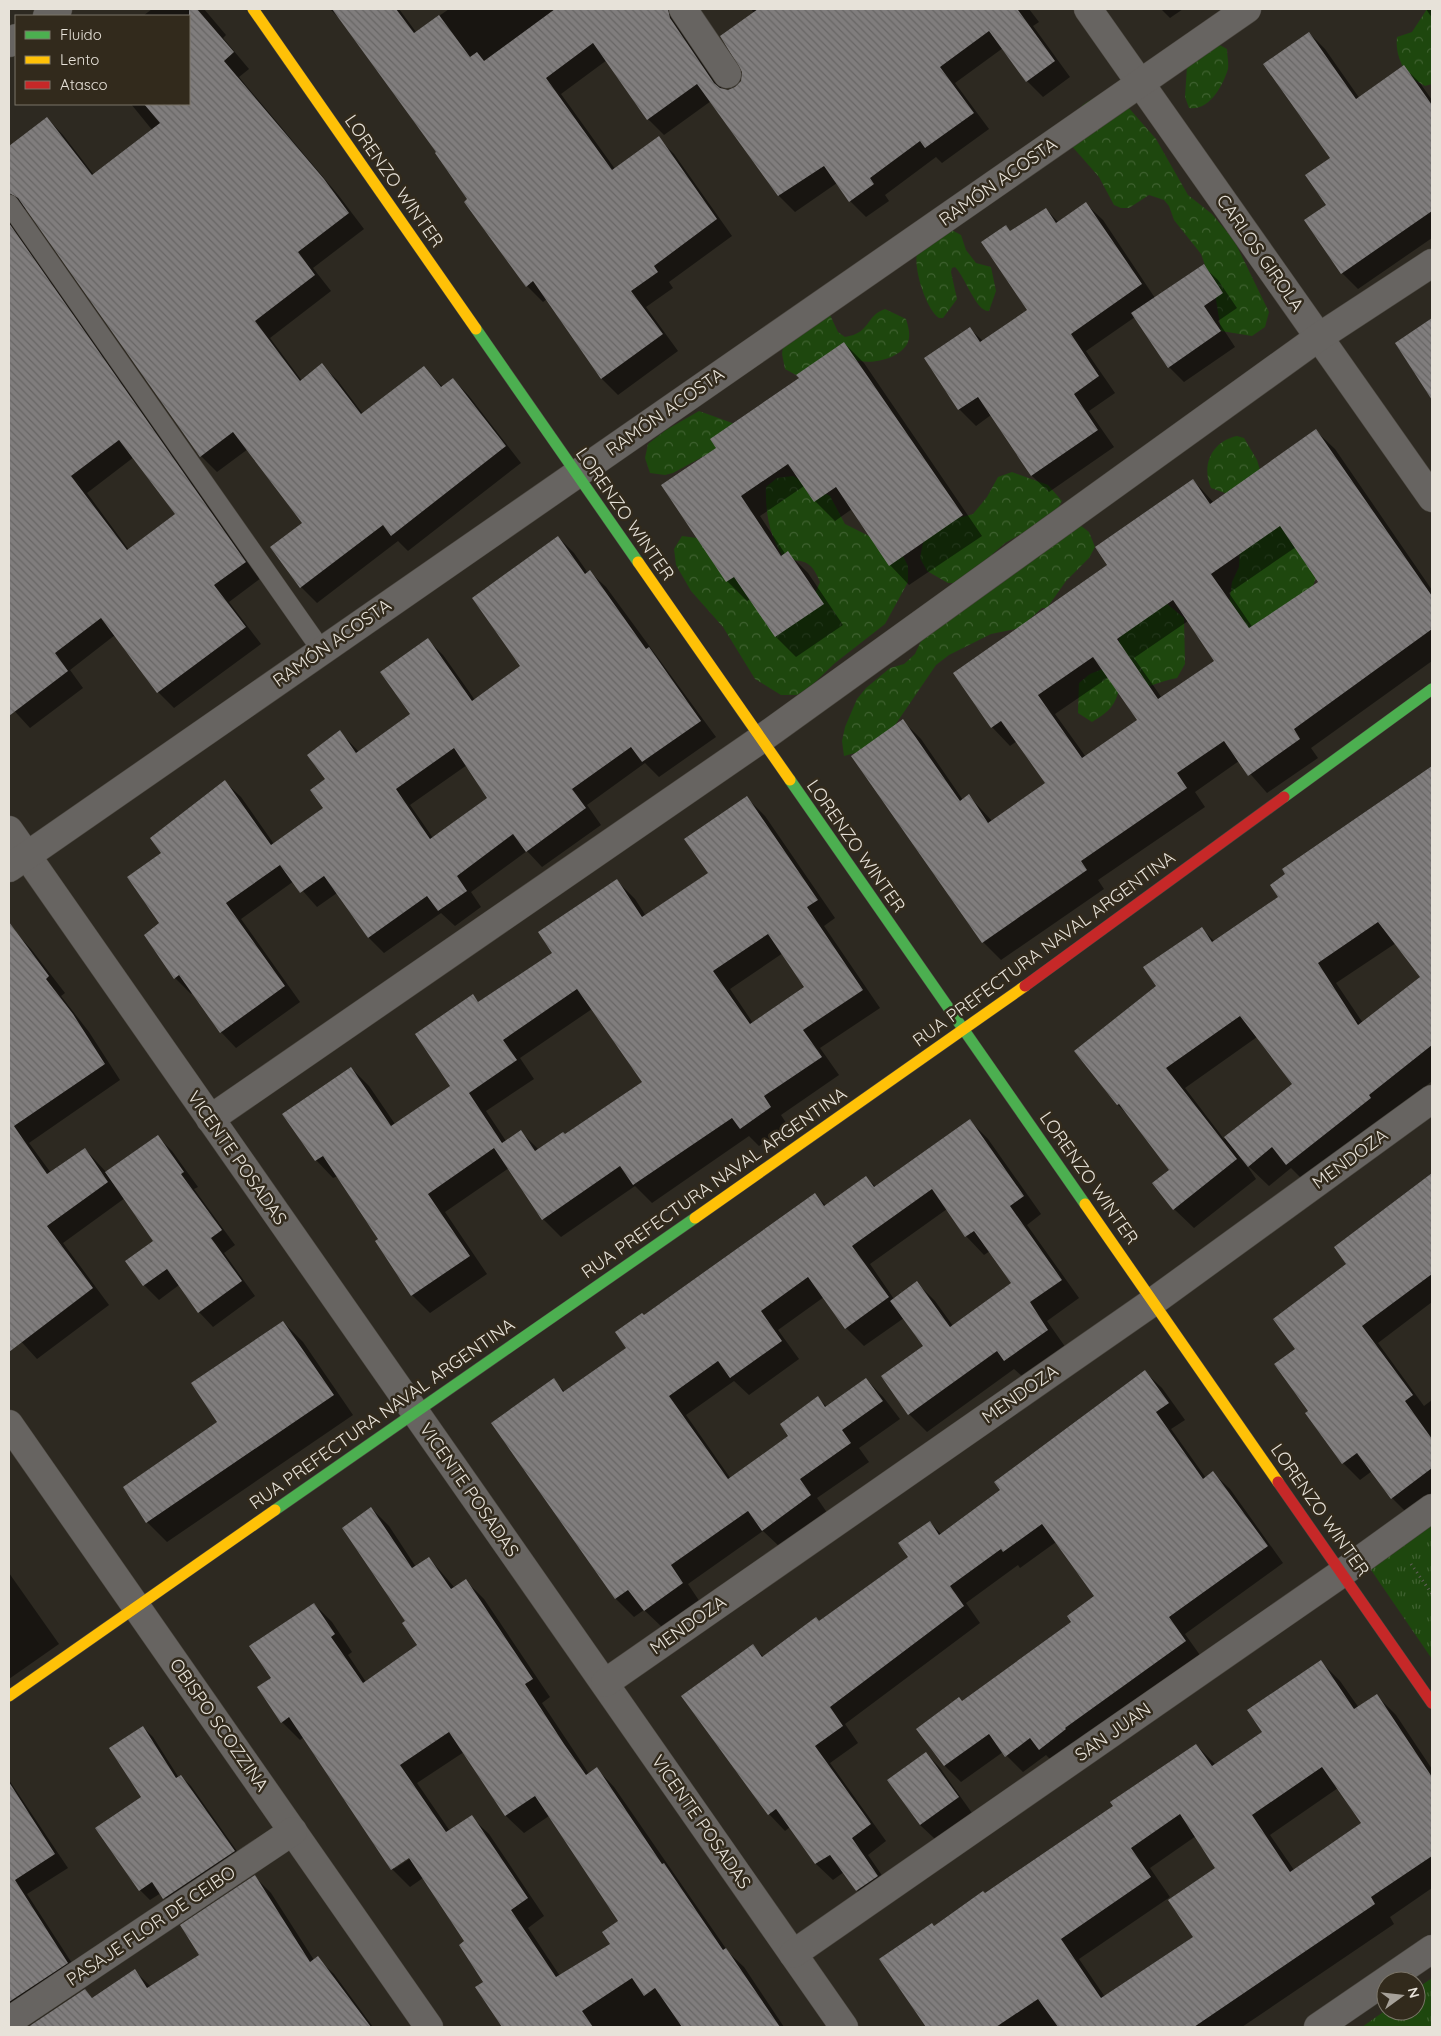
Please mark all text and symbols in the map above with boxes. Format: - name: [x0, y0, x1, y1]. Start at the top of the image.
- legend: [15, 15, 190, 105]
- text: Fluido: [60, 25, 102, 44]
- text: Lento: [60, 50, 99, 69]
- text: Atasco: [60, 75, 108, 94]
- street label: LORENZO WINTER: [340, 110, 449, 252]
- street label: RAMÓN ACOSTA: [934, 132, 1062, 231]
- street label: CARLOS GIROLA: [1212, 190, 1309, 316]
- street label: RAMÓN ACOSTA: [601, 362, 729, 461]
- street label: LORENZO WINTER: [571, 443, 680, 585]
- street label: RAMÓN ACOSTA: [268, 593, 396, 692]
- street label: LORENZO WINTER: [802, 775, 911, 917]
- street label: RUA PREFECTURA NAVAL ARGENTINA: [908, 845, 1180, 1052]
- street label: RUA PREFECTURA NAVAL ARGENTINA: [577, 1082, 851, 1283]
- street label: VICENTE POSADAS: [183, 1086, 292, 1229]
- street label: LORENZO WINTER: [1035, 1107, 1144, 1249]
- street label: MENDOZA: [1307, 1123, 1392, 1194]
- street label: RUA PREFECTURA NAVAL ARGENTINA: [245, 1313, 519, 1514]
- street label: MENDOZA: [977, 1359, 1063, 1428]
- street label: VICENTE POSADAS: [415, 1418, 524, 1561]
- street label: LORENZO WINTER: [1266, 1439, 1375, 1581]
- street label: MENDOZA: [645, 1590, 731, 1659]
- street label: OBISPO SCOZZINA: [165, 1654, 274, 1796]
- street label: SAN JUAN: [1070, 1697, 1155, 1766]
- street label: VICENTE POSADAS: [647, 1750, 756, 1893]
- street label: PASAJE FLOR DE CEIBO: [62, 1860, 240, 1991]
- north arrow: [1376, 1971, 1426, 2021]
- text: N: [1404, 1985, 1424, 2000]

